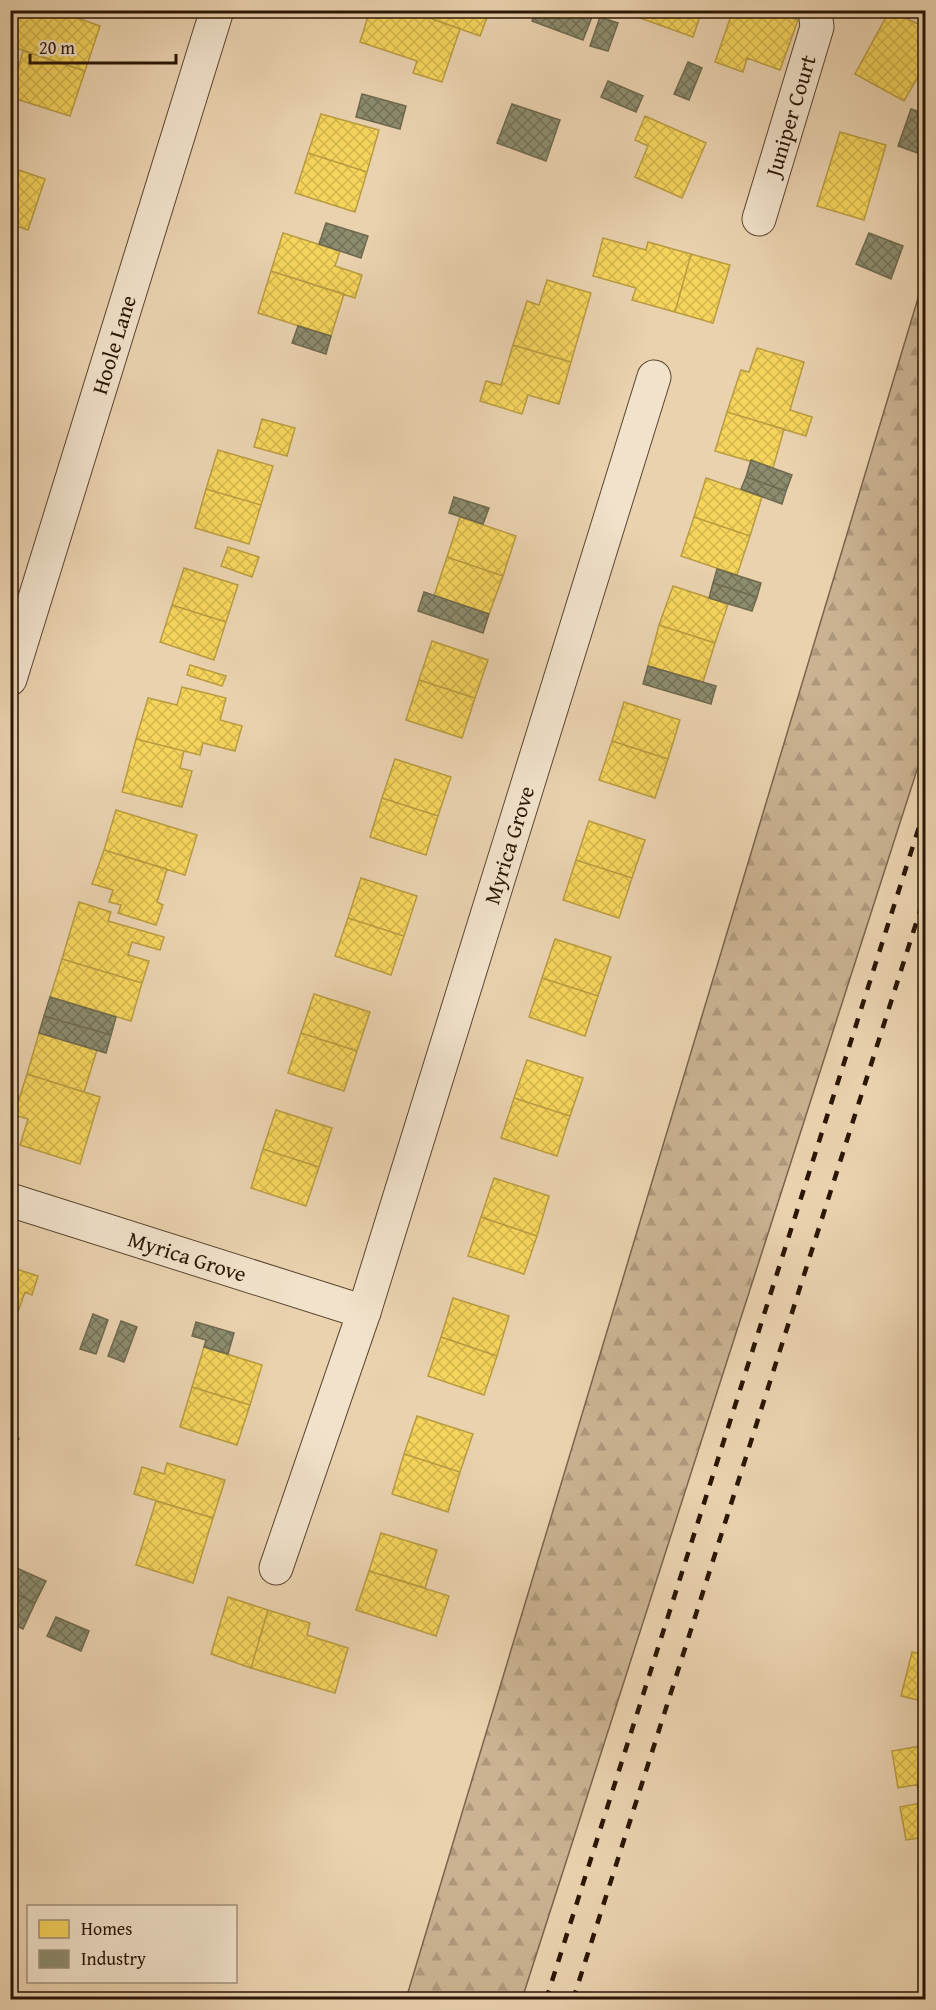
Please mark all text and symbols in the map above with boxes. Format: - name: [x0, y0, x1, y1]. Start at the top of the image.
- scale bar: [30, 27, 176, 65]
- text: 20 m: [39, 34, 75, 61]
- street label: Juniper Court: [756, 51, 824, 183]
- street label: Hoole Lane: [83, 291, 144, 398]
- street label: Myrica Grove: [475, 782, 542, 908]
- street label: Myrica Grove: [124, 1222, 251, 1290]
- legend: [27, 1905, 237, 1983]
- text: Homes: [81, 1915, 132, 1942]
- text: Industry: [81, 1945, 146, 1972]

